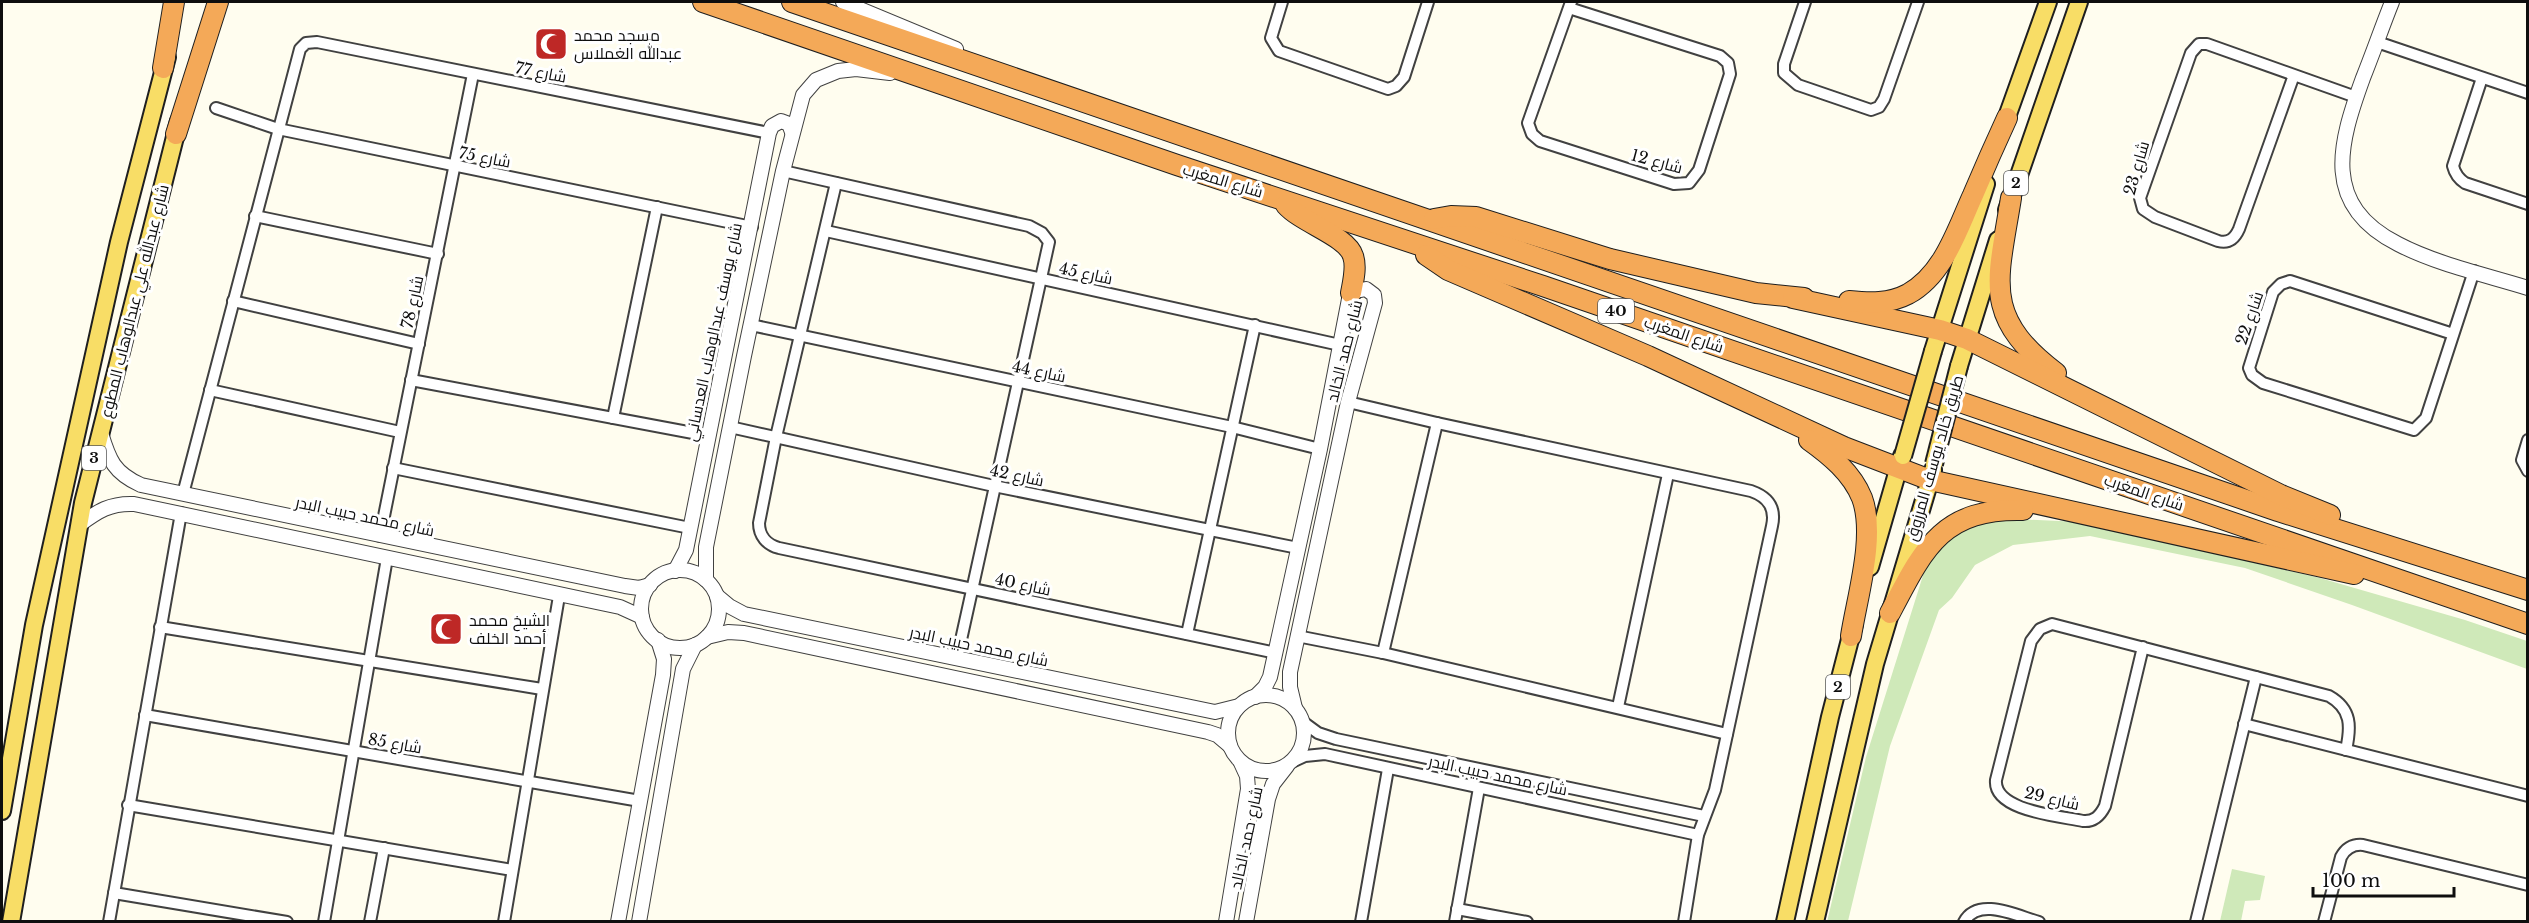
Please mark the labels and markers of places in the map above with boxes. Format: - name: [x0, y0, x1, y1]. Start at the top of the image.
- place label: مسجد محمد عبدالله الغملاس: [574, 25, 682, 64]
- mosque icon: مسجد محمد عبدالله الغملاس: [533, 26, 569, 62]
- place label: الشيخ محمد أحمد الخلف: [469, 610, 550, 648]
- mosque icon: الشيخ محمد أحمد الخلف: [428, 611, 464, 647]

